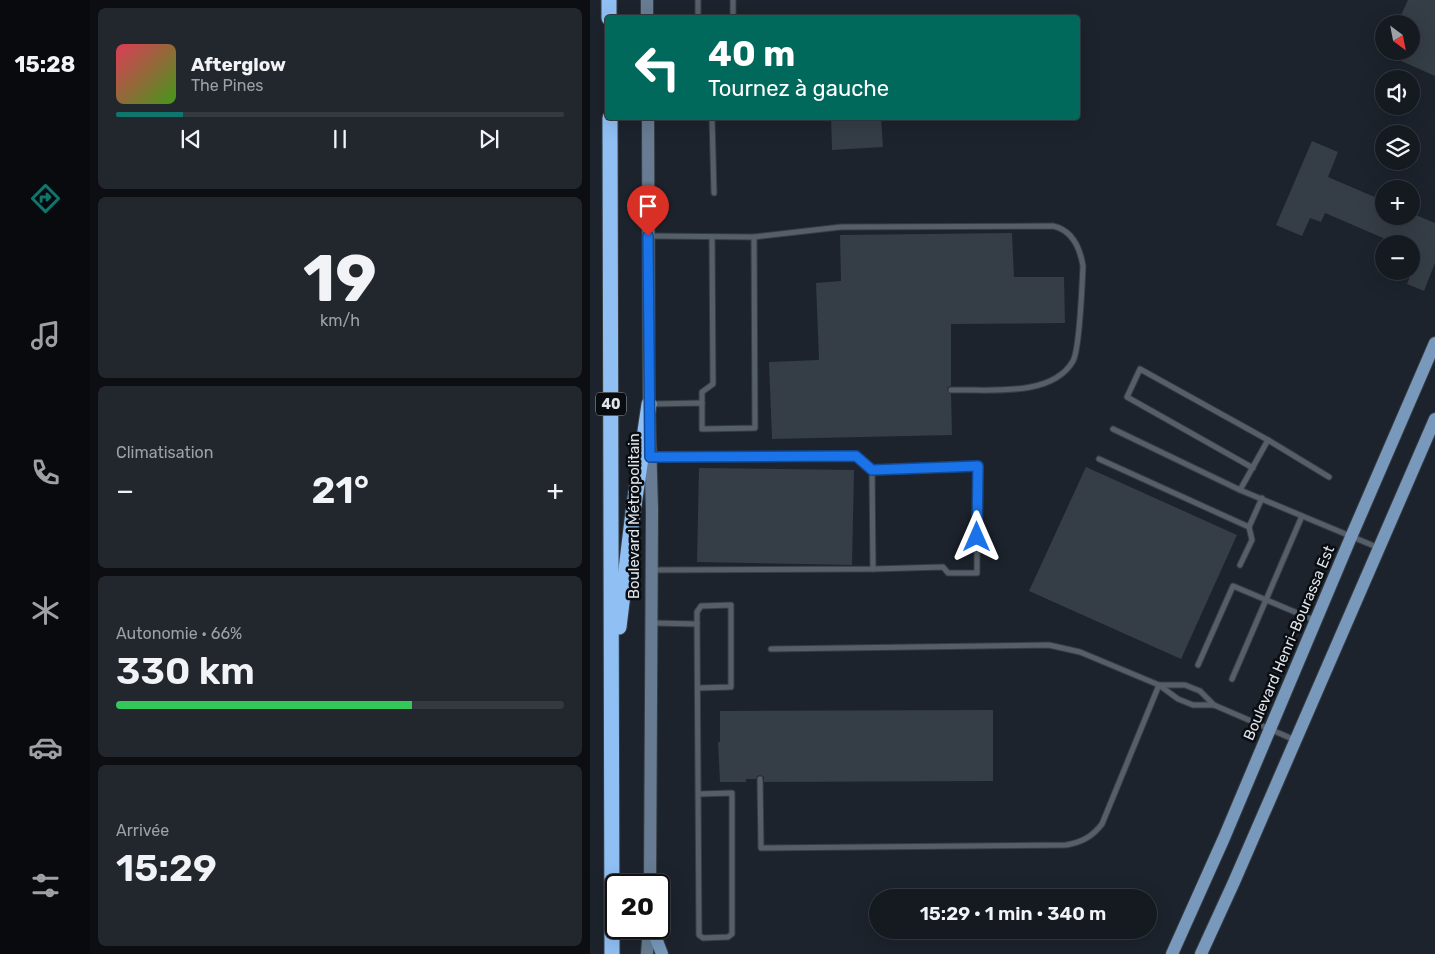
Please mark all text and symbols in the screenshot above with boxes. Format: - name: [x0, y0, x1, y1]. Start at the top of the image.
- north arrow: [1375, 15, 1420, 60]
- map controls: [1375, 15, 1420, 280]
- text: 40 m: [708, 33, 795, 75]
- icon: left: [625, 35, 690, 100]
- text: 15:28: [15, 51, 75, 78]
- text: Afterglow: [191, 53, 286, 76]
- button: sound: [1375, 70, 1420, 115]
- text: Tournez à gauche: [708, 75, 889, 102]
- text: The Pines: [191, 76, 264, 95]
- icon: previous: [177, 125, 205, 153]
- icon: pause: [326, 125, 354, 153]
- icon: next: [475, 125, 503, 153]
- button: layers: [1375, 125, 1420, 170]
- button: +: [1375, 180, 1420, 225]
- icon: directions: [28, 181, 63, 216]
- pin: [627, 185, 669, 236]
- icon: arrive: [634, 192, 662, 220]
- button: −: [1375, 235, 1420, 280]
- text: 19: [303, 240, 377, 317]
- text: km/h: [320, 311, 360, 330]
- icon: music: [28, 318, 63, 353]
- road number: 40: [596, 392, 626, 416]
- street label: Boulevard Métropolitain: [625, 433, 643, 599]
- text: Climatisation: [116, 443, 213, 462]
- icon: phone: [28, 455, 63, 490]
- text: 21°: [312, 467, 369, 513]
- text: −: [116, 474, 134, 507]
- text: +: [547, 474, 564, 507]
- position arrow: [950, 510, 1002, 562]
- street label: Boulevard Henri-Bourassa Est: [1240, 543, 1338, 743]
- icon: climate: [28, 593, 63, 628]
- text: Autonomie · 66%: [116, 624, 242, 643]
- text: 330 km: [116, 648, 255, 694]
- icon: car: [28, 730, 63, 765]
- text: Arrivée: [116, 821, 169, 840]
- text: 15:29: [116, 845, 217, 891]
- icon: filters: [28, 868, 63, 903]
- speed limit sign: 20: [605, 874, 670, 939]
- text: 15:29 · 1 min · 340 m: [920, 902, 1106, 925]

